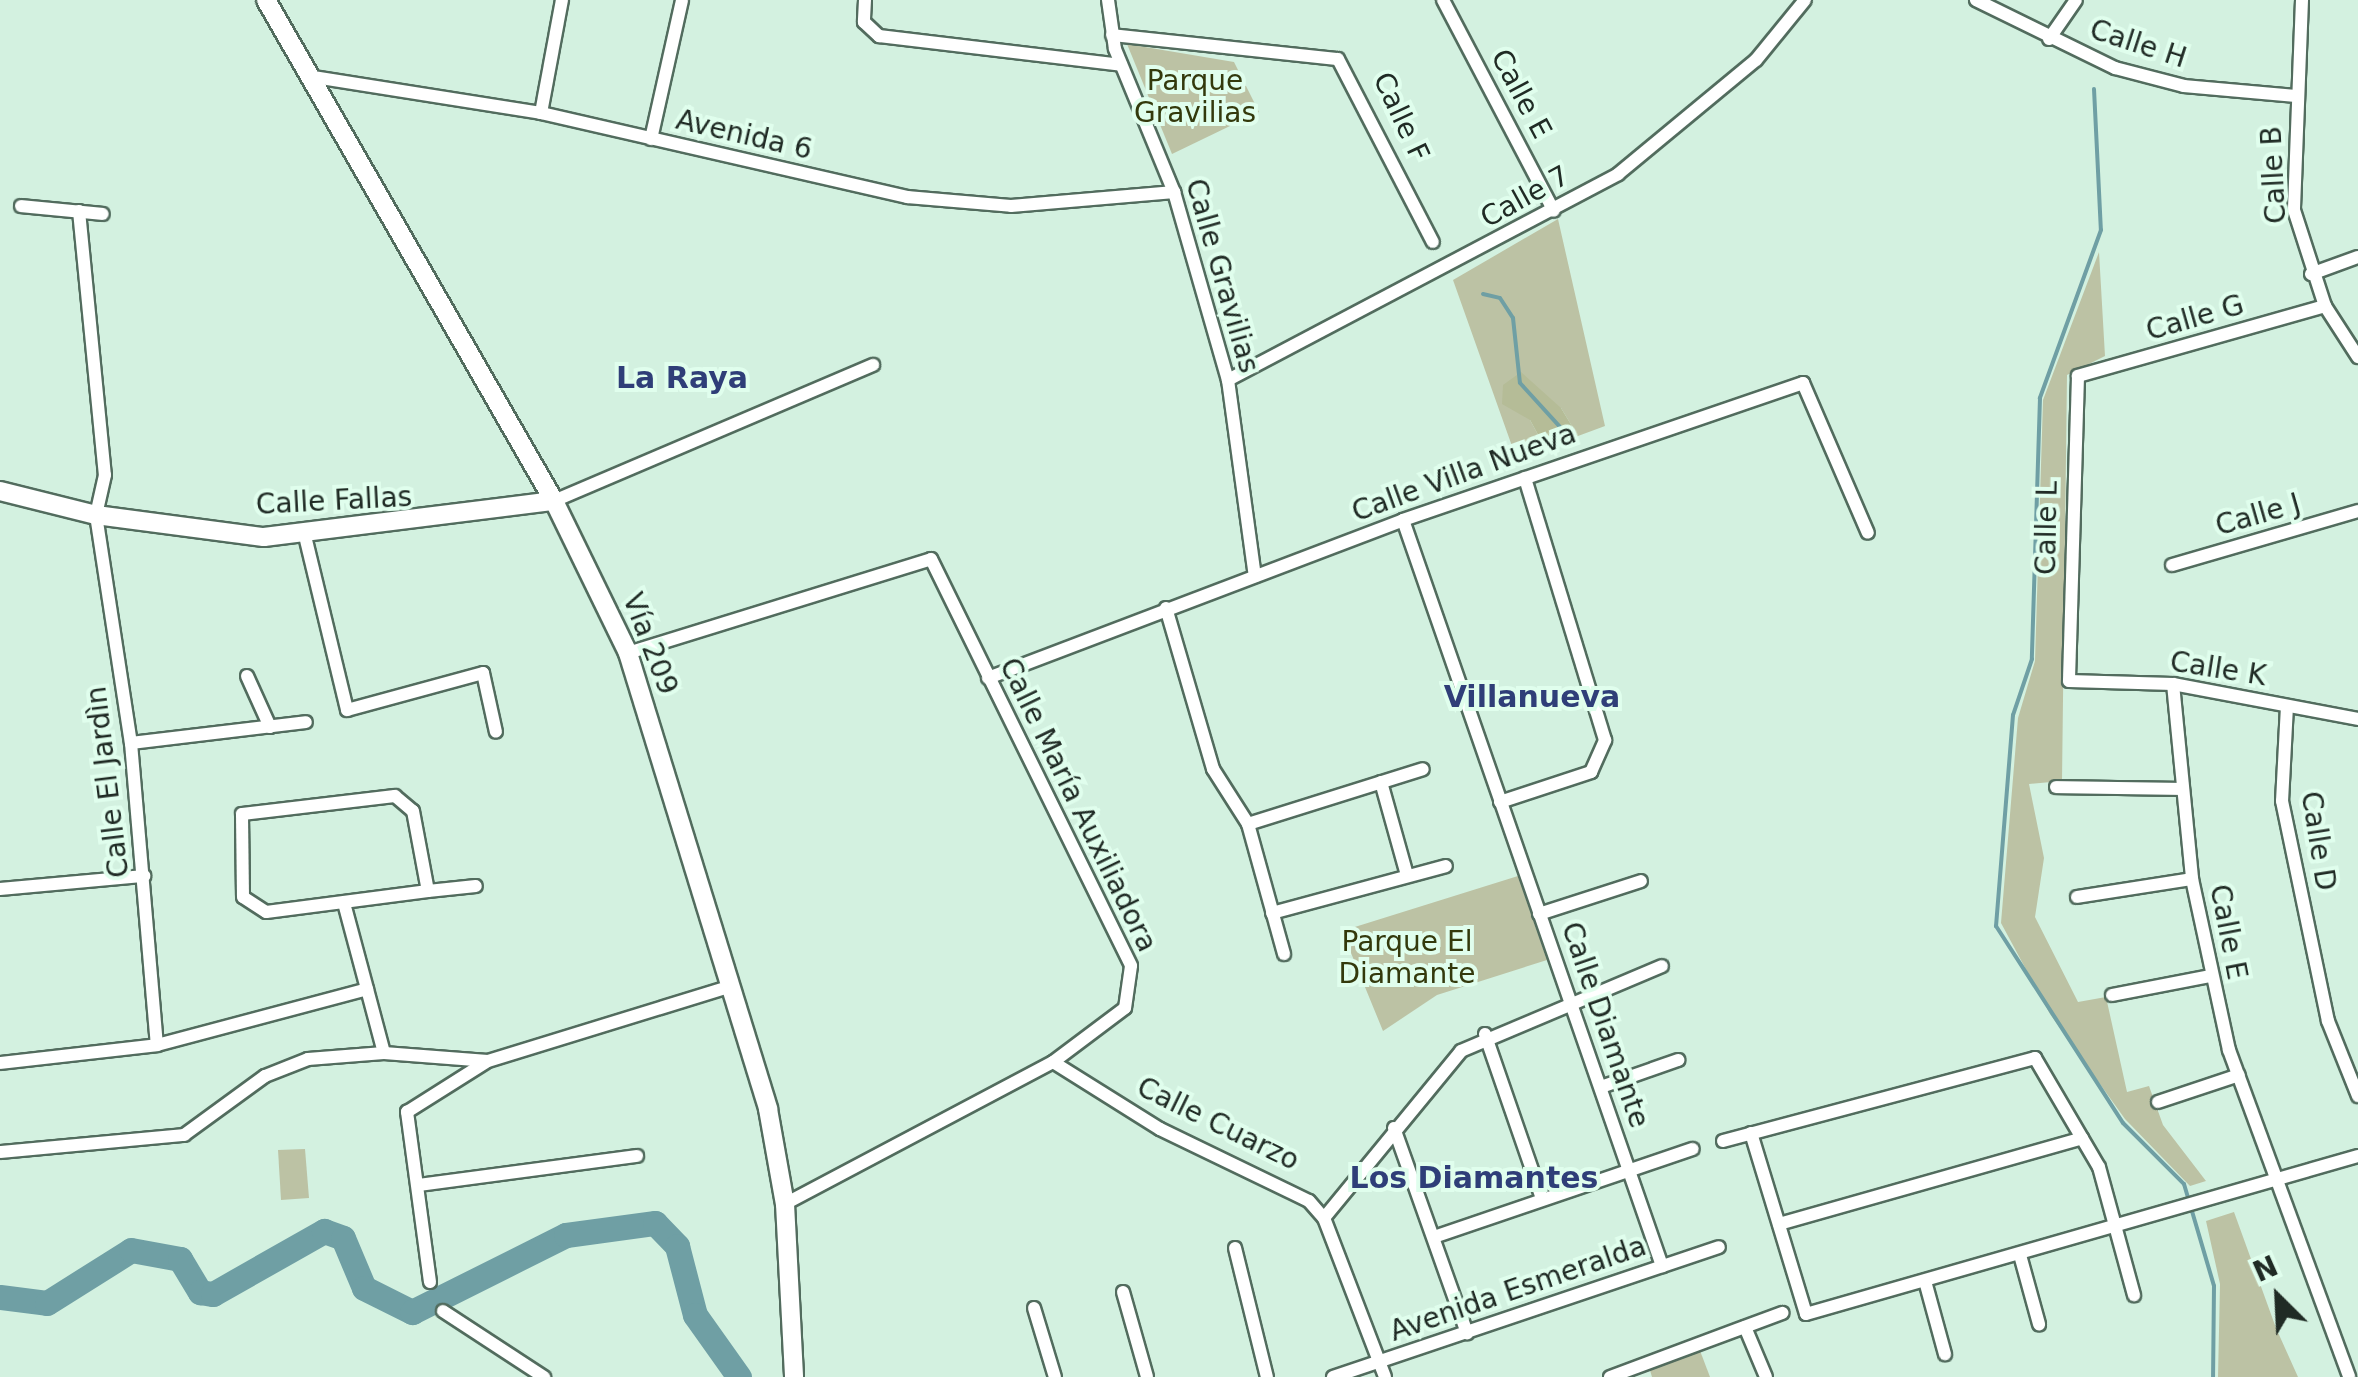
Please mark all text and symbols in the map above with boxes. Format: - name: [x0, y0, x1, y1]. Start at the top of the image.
- street label: Calle H: [2086, 13, 2190, 75]
- street label: Calle E: [1484, 44, 1558, 144]
- park label: Parque Gravilias: [1134, 64, 1256, 130]
- street label: Calle F: [1366, 67, 1436, 167]
- street label: Avenida 6: [673, 103, 815, 167]
- street label: Calle B: [2255, 125, 2293, 225]
- street label: Calle 7: [1475, 159, 1575, 235]
- street label: Calle Gravilias: [1178, 175, 1266, 377]
- street label: Calle G: [2142, 288, 2248, 348]
- district label: La Raya: [616, 360, 748, 396]
- street label: Calle Villa Nueva: [1347, 417, 1581, 529]
- street label: Calle Fallas: [255, 480, 413, 522]
- street label: Calle L: [2029, 481, 2065, 575]
- street label: Calle J: [2212, 487, 2304, 543]
- street label: Vía 209: [615, 588, 685, 700]
- street label: Calle K: [2168, 645, 2268, 693]
- street label: Calle María Auxiliadora: [992, 653, 1164, 957]
- district label: Villanueva: [1444, 679, 1620, 715]
- street label: Calle El Jardìn: [80, 684, 136, 880]
- street label: Calle D: [2294, 789, 2342, 893]
- street label: Calle E: [2202, 882, 2254, 982]
- street label: Calle Diamante: [1554, 918, 1656, 1132]
- park label: Parque El Diamante: [1339, 925, 1475, 991]
- street label: Calle Cuarzo: [1131, 1070, 1305, 1178]
- district label: Los Diamantes: [1350, 1160, 1598, 1196]
- street label: Avenida Esmeralda: [1385, 1229, 1651, 1349]
- north arrow: [2228, 1247, 2328, 1347]
- text: N: [2248, 1249, 2283, 1289]

